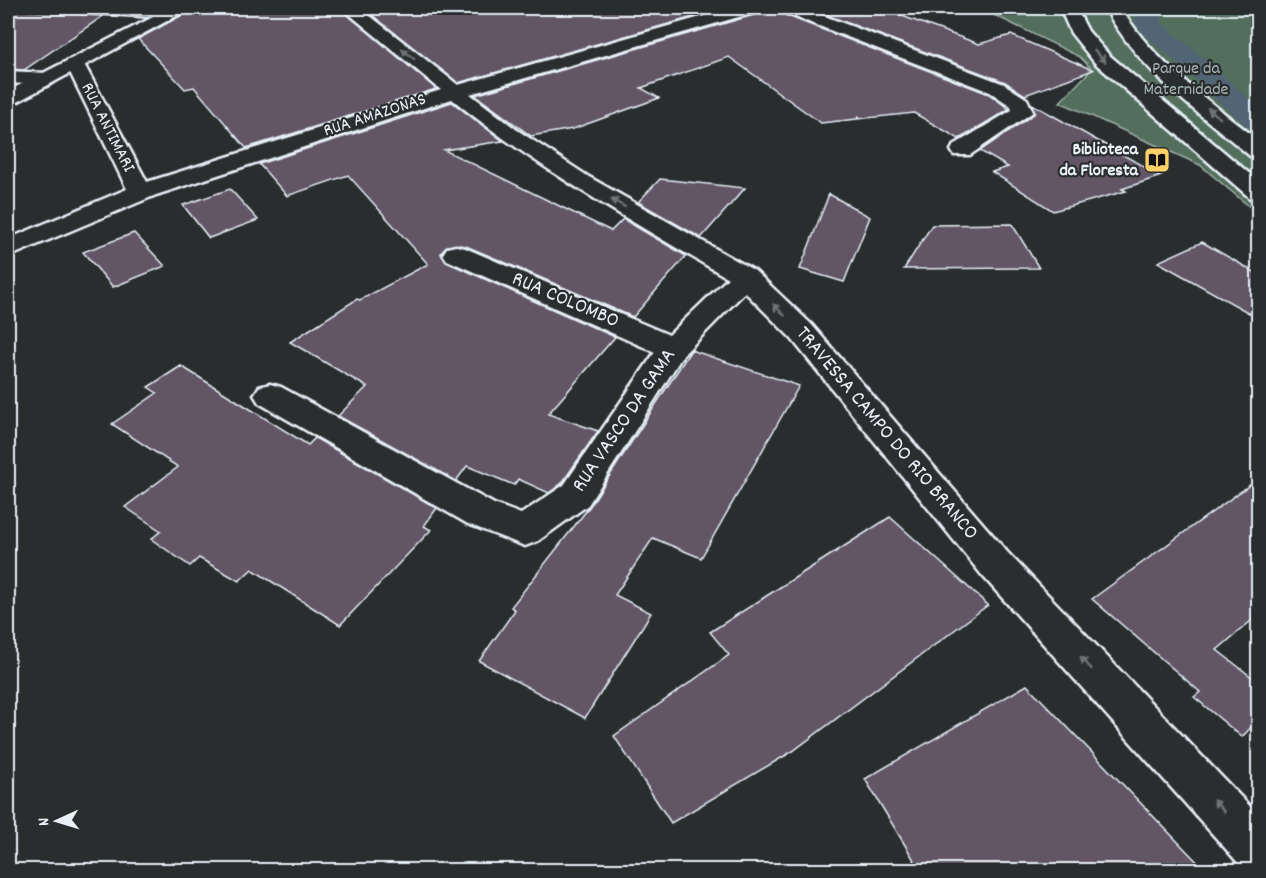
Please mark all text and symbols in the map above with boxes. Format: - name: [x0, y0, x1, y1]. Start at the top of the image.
- one-way arrow: [400, 48, 416, 61]
- one-way arrow: [1093, 48, 1107, 63]
- park label: Parque da Maternidade: [1143, 57, 1229, 103]
- street label: RUA ANTIMARI: [74, 79, 140, 178]
- street label: RUA AMAZONAS: [320, 88, 430, 144]
- one-way arrow: [1207, 107, 1222, 120]
- place label: Biblioteca da Floresta: [1059, 138, 1139, 184]
- library icon: Biblioteca da Floresta: [1142, 145, 1172, 175]
- one-way arrow: [609, 198, 626, 208]
- street label: RUA COLOMBO: [507, 265, 623, 337]
- one-way arrow: [773, 304, 787, 318]
- street label: TRAVESSA CAMPO DO RIO BRANCO: [787, 321, 985, 547]
- street label: RUA VASCO DA GAMA: [566, 343, 684, 499]
- one-way arrow: [1079, 656, 1093, 671]
- north arrow: [27, 791, 87, 851]
- one-way arrow: [1212, 799, 1226, 814]
- text: N: [33, 817, 56, 827]

